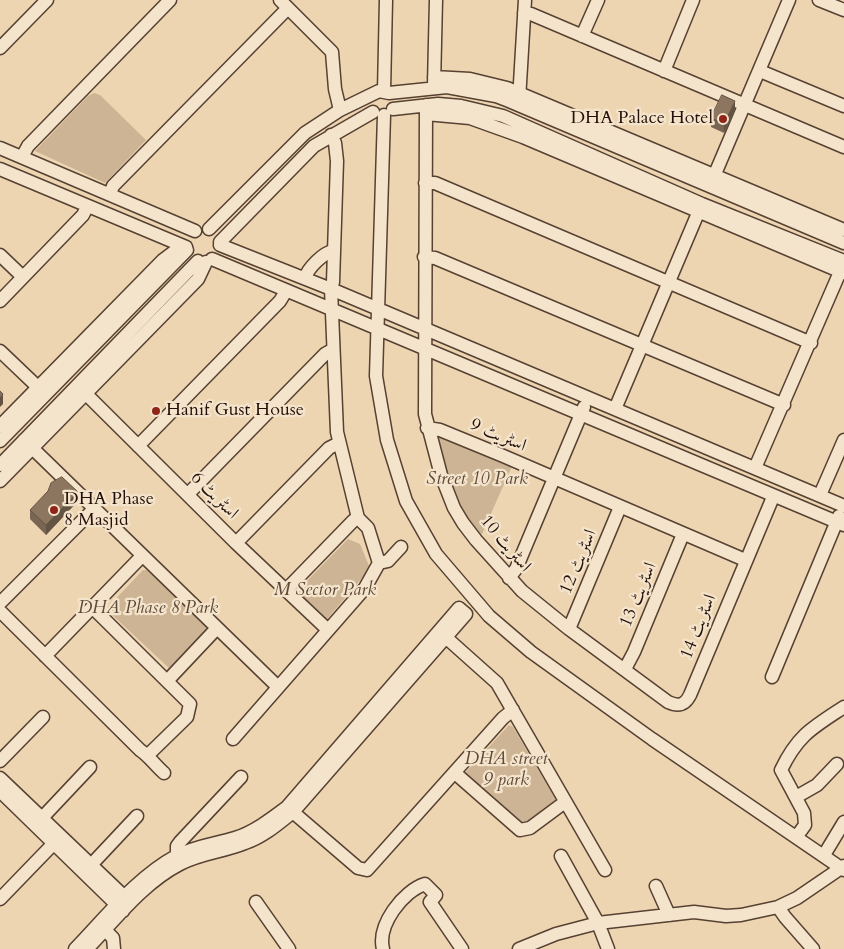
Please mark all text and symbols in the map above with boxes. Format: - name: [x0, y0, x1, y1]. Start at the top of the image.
- place label: DHA Palace Hotel: [570, 108, 713, 130]
- marker: DHA Palace Hotel: [717, 113, 729, 125]
- place label: Hanif Gust House: [166, 400, 304, 422]
- marker: Hanif Gust House: [150, 405, 162, 417]
- street label: اسٹریٹ 9: [467, 415, 529, 457]
- street label: اسٹریٹ 6: [186, 468, 242, 524]
- park label: Street 10 Park: [426, 469, 528, 491]
- place label: DHA Phase 8 Masjid: [64, 489, 154, 532]
- marker: DHA Phase 8 Masjid: [48, 504, 60, 516]
- street label: اسٹریٹ 10: [475, 511, 535, 577]
- street label: اسٹریٹ 12: [556, 526, 602, 598]
- street label: اسٹریٹ 13: [616, 559, 662, 631]
- park label: M Sector Park: [274, 580, 376, 602]
- street label: اسٹریٹ 14: [676, 591, 722, 663]
- park label: DHA Phase 8 Park: [78, 598, 218, 620]
- park label: DHA street 9 park: [465, 749, 547, 792]

